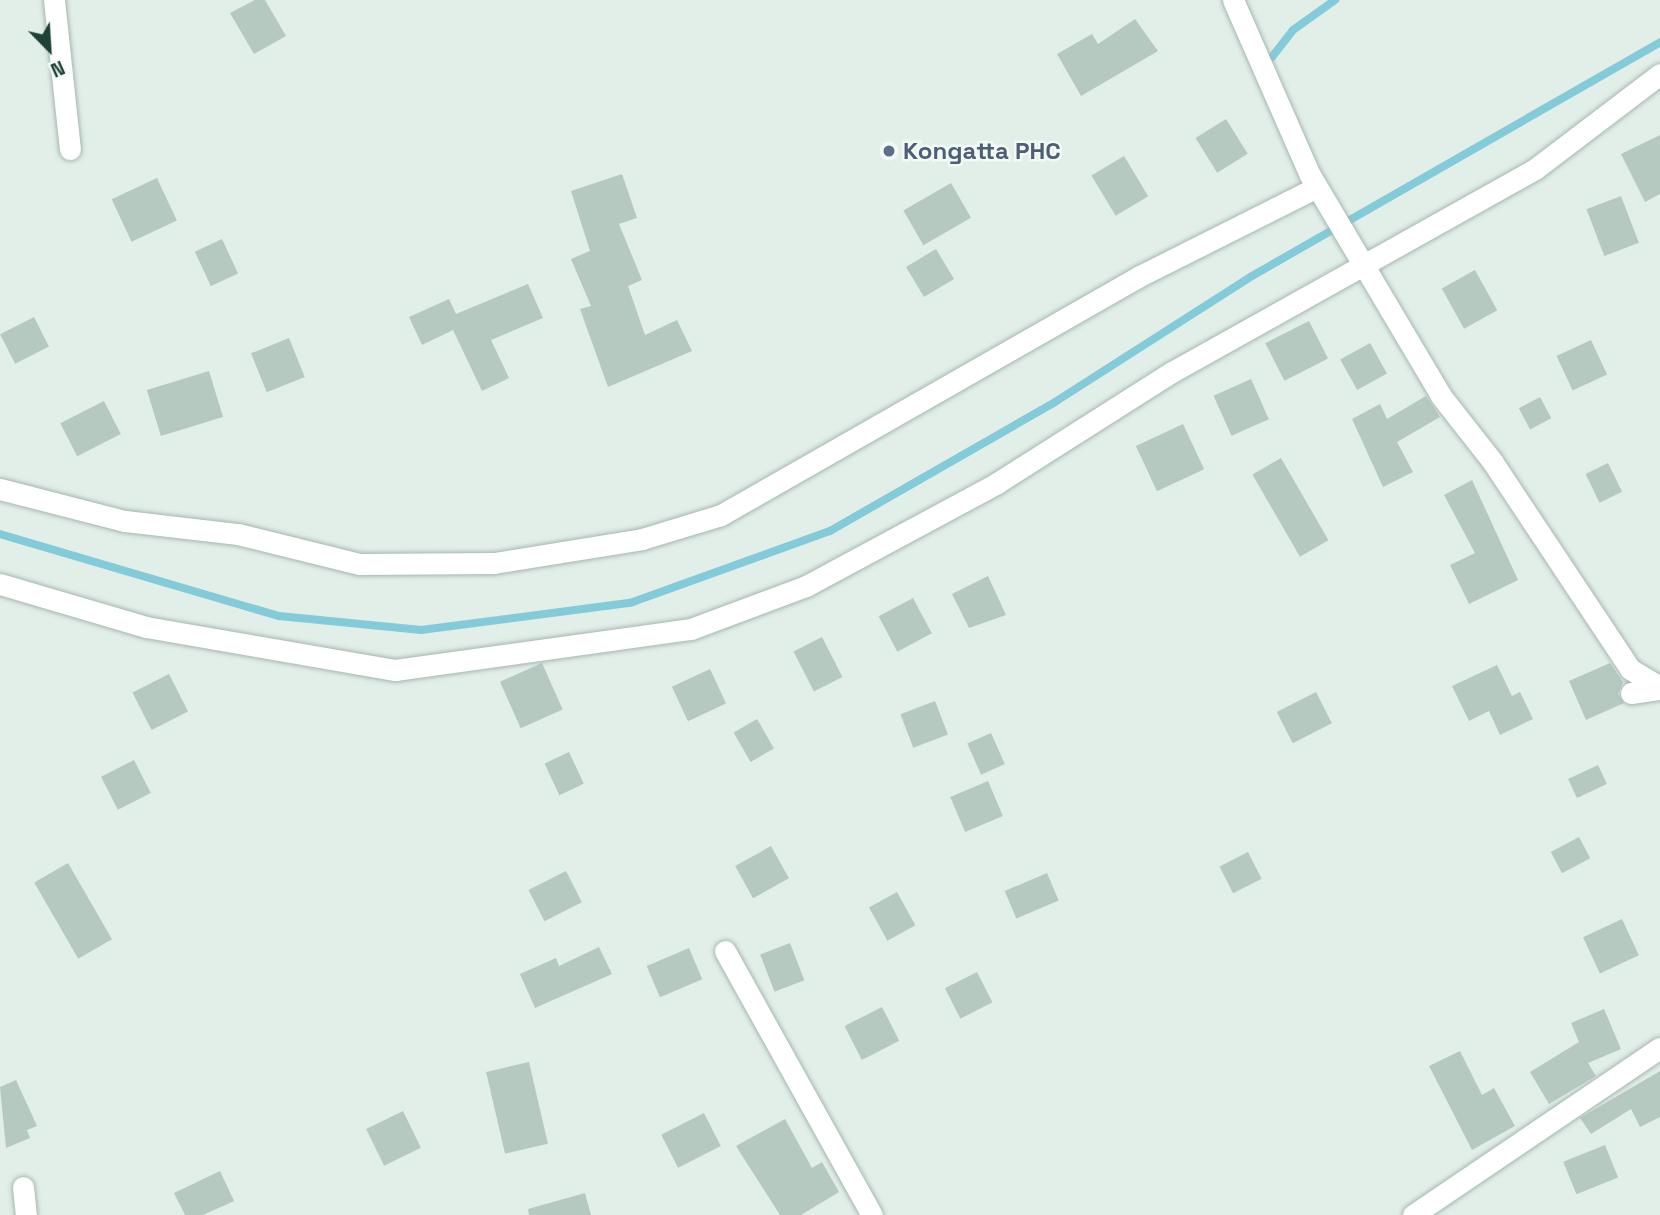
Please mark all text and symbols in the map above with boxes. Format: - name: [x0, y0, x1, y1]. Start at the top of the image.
- north arrow: [14, 14, 84, 84]
- text: N: [47, 55, 69, 83]
- place label: Kongatta PHC: [903, 137, 1061, 165]
- marker: Kongatta PHC: [881, 143, 897, 159]

